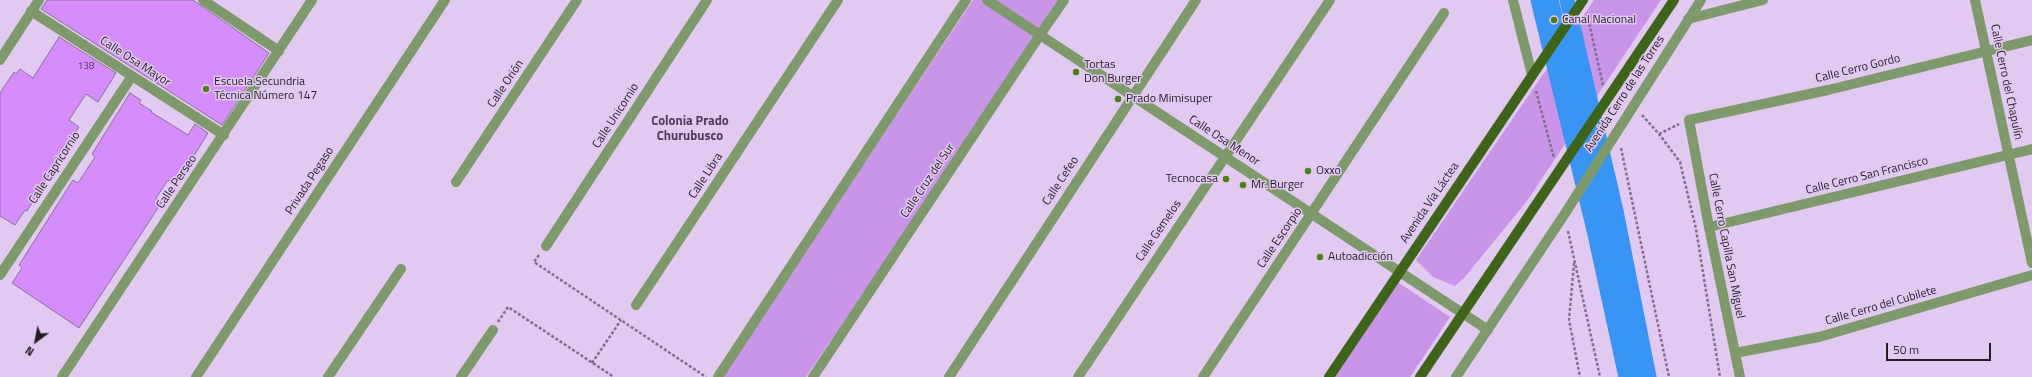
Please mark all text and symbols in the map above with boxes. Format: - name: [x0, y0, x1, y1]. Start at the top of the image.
- place label: Canal Nacional: [1562, 13, 1636, 27]
- marker: Canal Nacional: [1549, 15, 1559, 25]
- street label: Calle Cerro del Chapulín: [1987, 23, 2025, 141]
- street label: Avenida Cerro de las Torres: [1582, 33, 1668, 155]
- street label: Calle Osa Mayor: [97, 34, 173, 90]
- street label: Calle Cerro Gordo: [1814, 52, 1902, 86]
- street label: Calle Orión: [485, 57, 527, 111]
- place label: Tortas Don Burger: [1084, 58, 1141, 86]
- house number: 138: [78, 61, 94, 73]
- marker: Tortas Don Burger: [1071, 67, 1081, 77]
- place label: Escuela Secundria Técnica Número 147: [214, 75, 317, 103]
- street label: Calle Unicornio: [590, 81, 642, 151]
- marker: Escuela Secundria Técnica Número 147: [201, 84, 211, 94]
- place label: Prado Mimisuper: [1126, 92, 1212, 106]
- marker: Prado Mimisuper: [1113, 94, 1123, 104]
- street label: Calle Osa Menor: [1186, 113, 1262, 169]
- district label: Colonia Prado Churubusco: [651, 114, 729, 145]
- street label: Calle Capricornio: [26, 129, 84, 207]
- street label: Calle Cruz del Sur: [898, 141, 958, 221]
- street label: Privada Pegaso: [283, 144, 337, 218]
- street label: Calle Libra: [686, 150, 726, 202]
- street label: Calle Perseo: [154, 152, 200, 212]
- street label: Calle Cefeo: [1040, 154, 1082, 208]
- street label: Calle Cerro San Francisco: [1804, 154, 1930, 198]
- street label: Avenida Vía Láctea: [1398, 160, 1462, 246]
- place label: Oxxo: [1316, 164, 1341, 178]
- marker: Oxxo: [1303, 166, 1313, 176]
- place label: Tecnocasa: [1166, 172, 1218, 186]
- street label: Calle Cerro Capilla San Miguel: [1705, 172, 1747, 320]
- marker: Tecnocasa: [1221, 174, 1231, 184]
- place label: Mr. Burger: [1251, 178, 1304, 192]
- marker: Mr. Burger: [1238, 180, 1248, 190]
- street label: Calle Gemelos: [1133, 198, 1185, 264]
- street label: Calle Escorpio: [1254, 205, 1306, 271]
- place label: Autoadicción: [1328, 250, 1393, 264]
- marker: Autoadicción: [1315, 252, 1325, 262]
- street label: Calle Cerro del Cubilete: [1824, 283, 1938, 329]
- north arrow: [16, 321, 56, 361]
- scale bar: [1888, 335, 1993, 361]
- text: 50 m: [1893, 340, 1919, 359]
- text: N: [22, 342, 37, 360]

